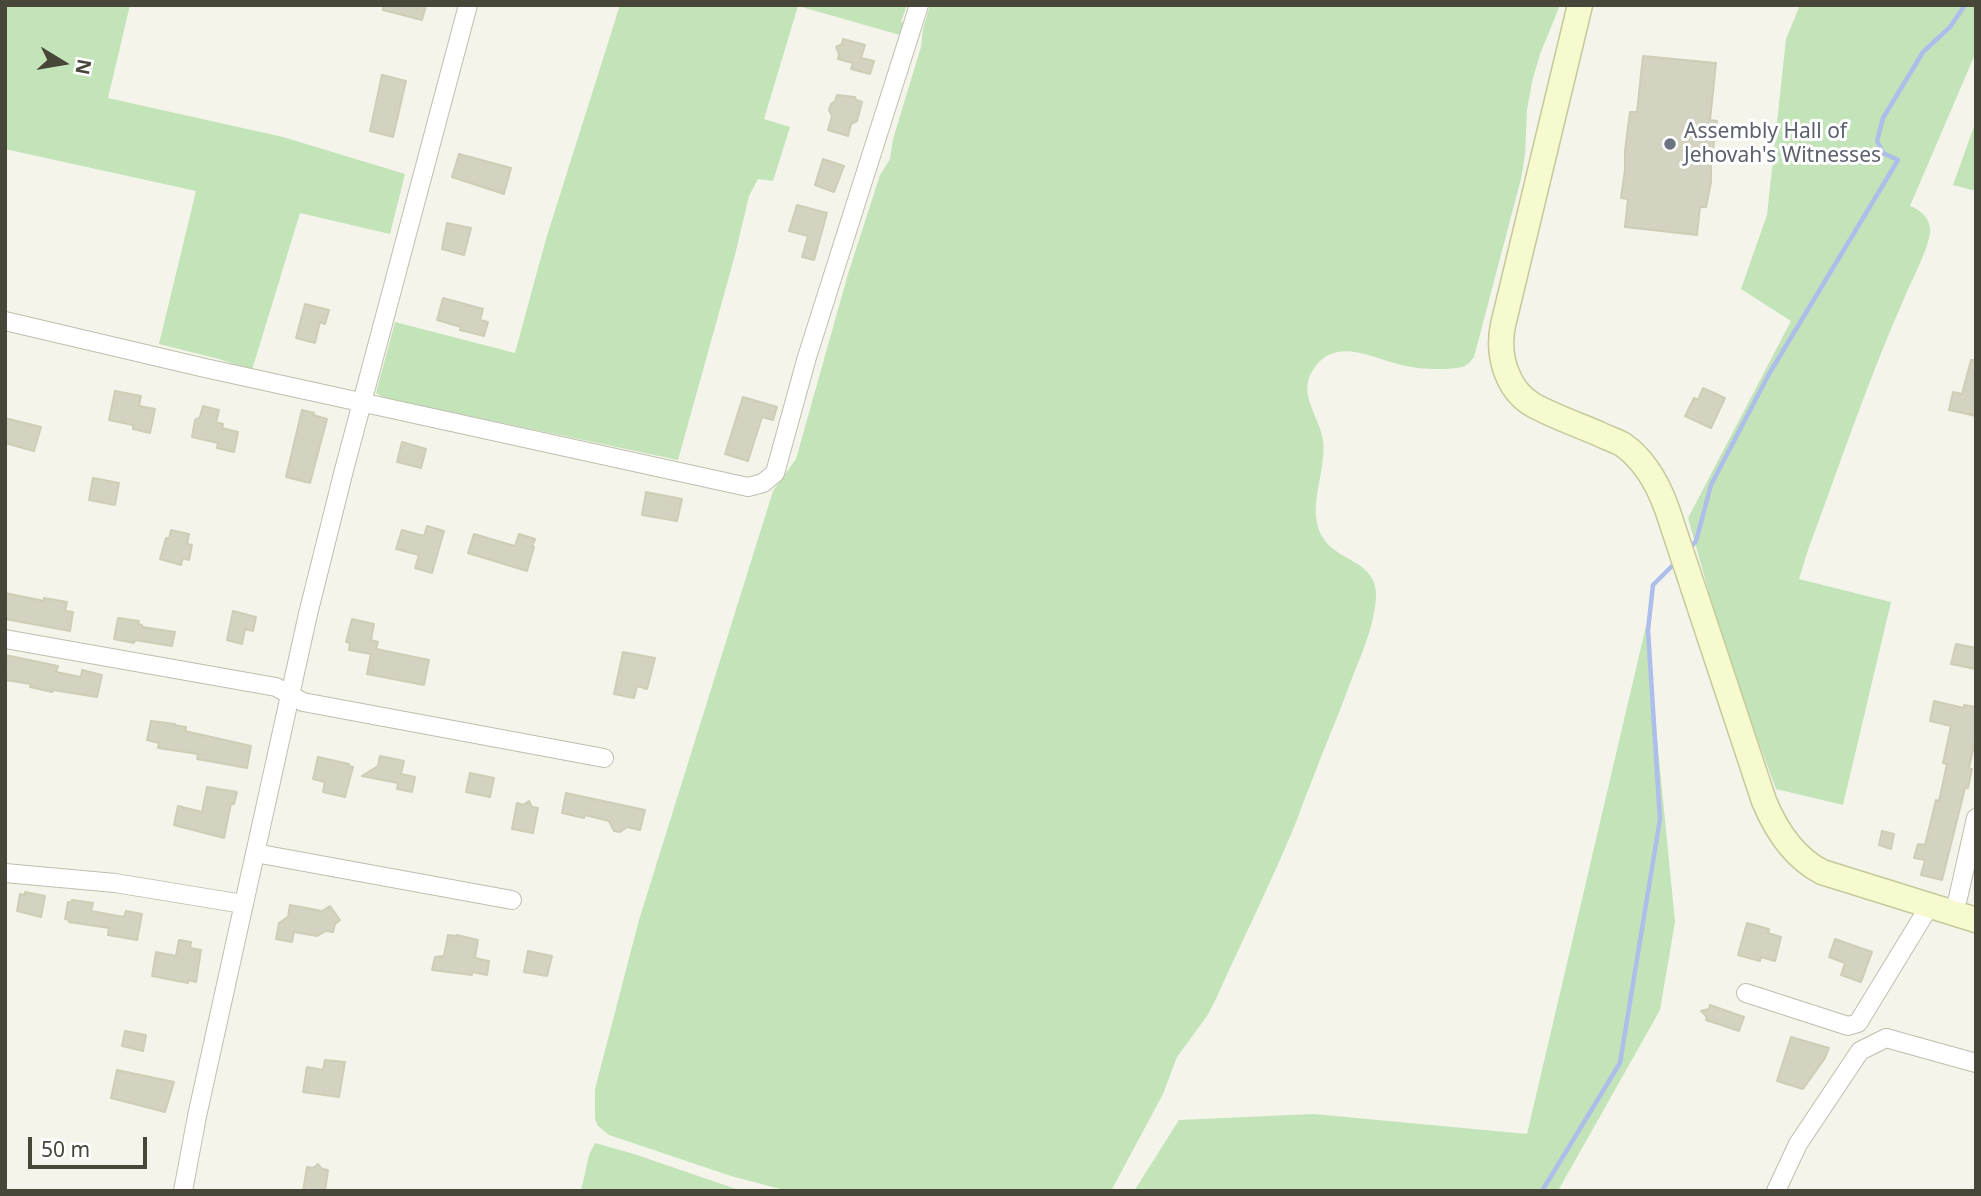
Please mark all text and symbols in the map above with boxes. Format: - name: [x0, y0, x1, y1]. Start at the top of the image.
- north arrow: [28, 28, 98, 98]
- text: N: [69, 57, 98, 77]
- place label: Assembly Hall of Jehovah's Witnesses: [1684, 119, 1881, 169]
- marker: Assembly Hall of Jehovah's Witnesses: [1662, 136, 1678, 152]
- scale bar: [32, 1122, 150, 1166]
- text: 50 m: [41, 1135, 90, 1163]

